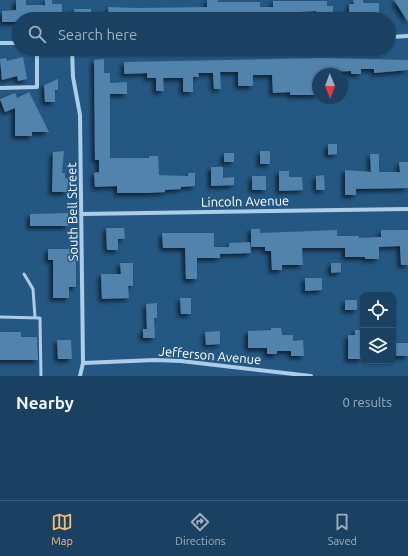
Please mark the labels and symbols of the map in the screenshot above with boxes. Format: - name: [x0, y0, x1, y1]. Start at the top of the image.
- north arrow: [312, 68, 348, 104]
- street label: South Bell Street: [64, 162, 80, 262]
- street label: Lincoln Avenue: [201, 193, 289, 209]
- street label: Jefferson Avenue: [158, 344, 262, 366]

